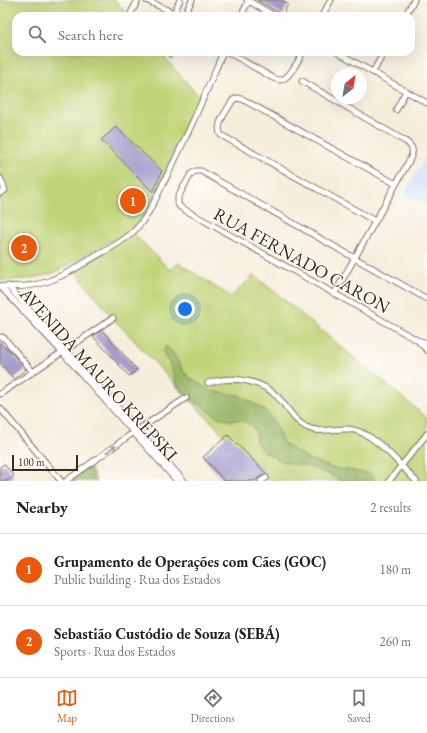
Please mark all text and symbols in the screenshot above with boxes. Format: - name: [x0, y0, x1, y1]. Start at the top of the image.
- search box: [12, 12, 415, 56]
- icon: search: [26, 23, 48, 45]
- text: Search here: [58, 25, 123, 44]
- north arrow: [331, 68, 367, 104]
- pin: 1: [120, 186, 146, 216]
- street label: RUA FERNADO CARON: [210, 202, 395, 318]
- pin: 2: [11, 233, 37, 263]
- street label: AVENIDA MAURO KREPSKI: [14, 282, 183, 466]
- your location: [175, 299, 195, 319]
- one-way arrow: [105, 445, 116, 453]
- scale bar: [12, 453, 78, 472]
- text: 100 m: [18, 455, 45, 469]
- text: Nearby: [16, 496, 68, 518]
- text: 2 results: [370, 499, 411, 516]
- text: Grupamento de Operações com Cães (GOC): [54, 552, 326, 571]
- text: 1: [26, 561, 32, 578]
- text: 180 m: [380, 561, 411, 578]
- text: Public building · Rua dos Estados: [54, 571, 220, 588]
- text: Sebastião Custódio de Souza (SEBÁ): [54, 624, 280, 643]
- text: 2: [26, 633, 32, 650]
- text: 260 m: [380, 633, 411, 650]
- text: Sports · Rua dos Estados: [54, 643, 175, 660]
- tab: Map: [56, 687, 78, 725]
- tab: Directions: [191, 687, 235, 725]
- tab: Saved: [347, 687, 371, 725]

